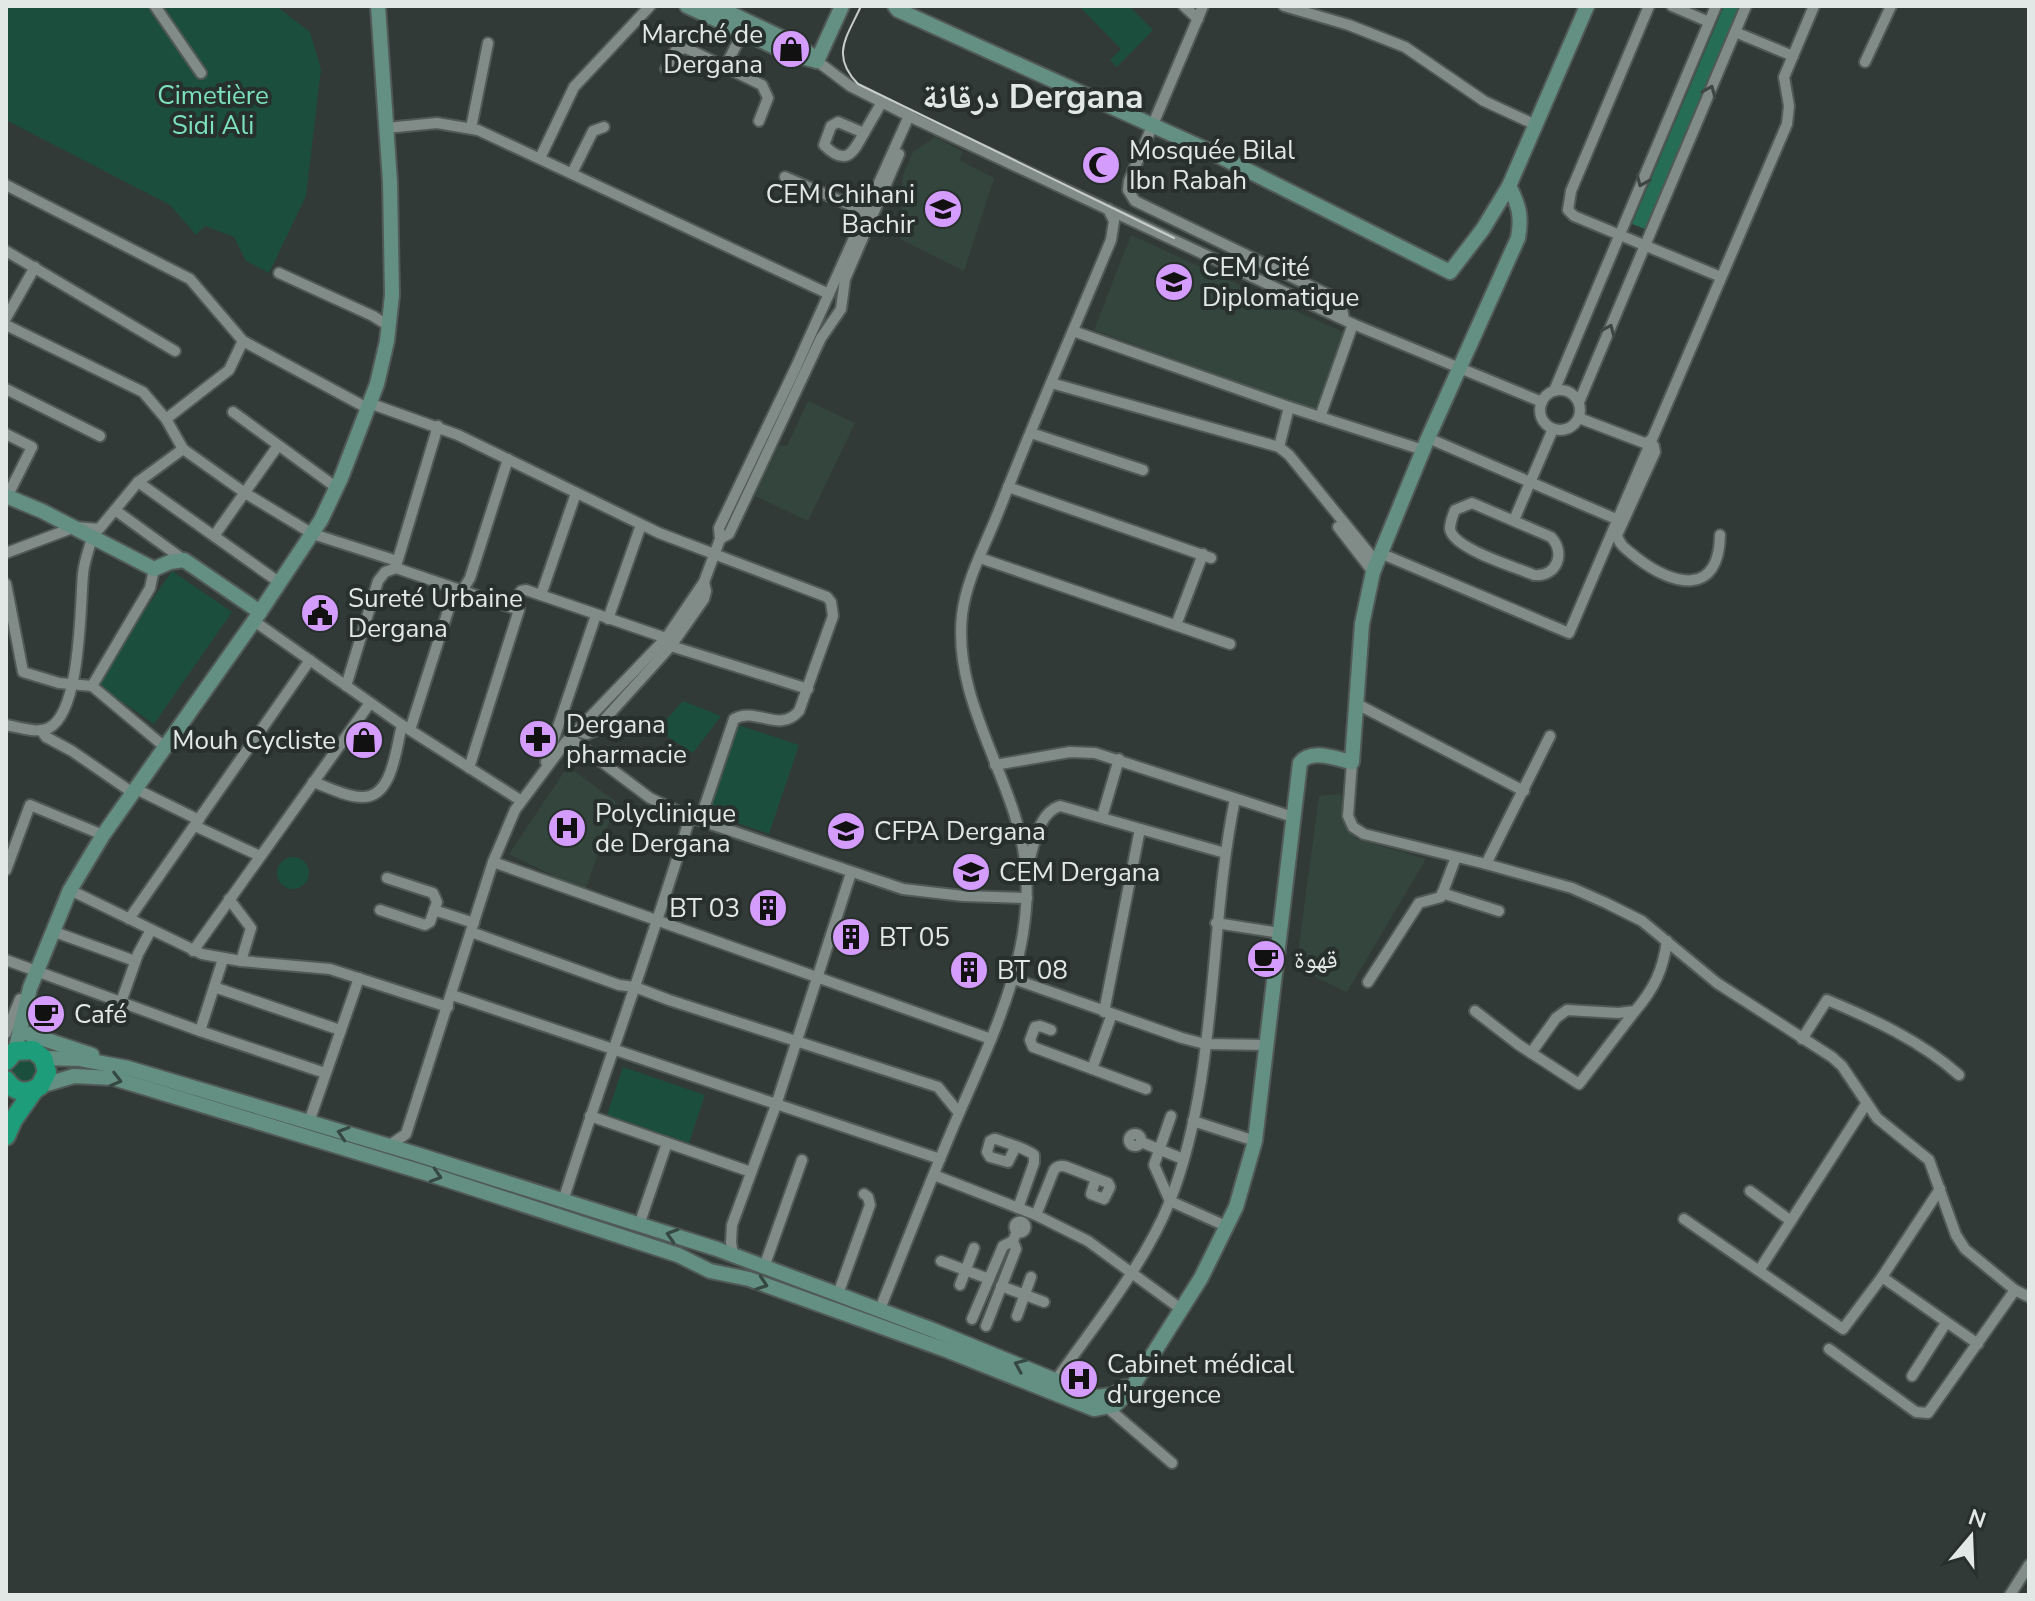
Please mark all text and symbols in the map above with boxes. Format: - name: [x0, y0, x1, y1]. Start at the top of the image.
- place label: Marché de Dergana: [642, 17, 763, 82]
- shop icon: Marché de Dergana: [770, 28, 812, 70]
- district label: درقانة Dergana: [922, 74, 1144, 120]
- park label: Cimetière Sidi Ali: [157, 78, 269, 143]
- one-way arrow: [1701, 85, 1717, 99]
- place label: Mosquée Bilal Ibn Rabah: [1129, 133, 1295, 198]
- mosque icon: Mosquée Bilal Ibn Rabah: [1080, 144, 1122, 186]
- one-way arrow: [1636, 173, 1652, 187]
- place label: CEM Chihani Bachir: [766, 177, 916, 242]
- school or university icon: CEM Chihani Bachir: [922, 188, 964, 230]
- place label: CEM Cité Diplomatique: [1202, 250, 1359, 315]
- school or university icon: CEM Cité Diplomatique: [1153, 261, 1195, 303]
- one-way arrow: [1600, 324, 1616, 339]
- place label: Sureté Urbaine Dergana: [348, 581, 523, 646]
- public building icon: Sureté Urbaine Dergana: [299, 592, 341, 634]
- place label: Dergana pharmacie: [566, 707, 687, 772]
- pharmacy icon: Dergana pharmacie: [517, 718, 559, 760]
- shop icon: Mouh Cycliste: [343, 719, 385, 761]
- place label: Mouh Cycliste: [172, 723, 336, 758]
- place label: Polyclinique de Dergana: [595, 796, 736, 861]
- hospital icon: Polyclinique de Dergana: [546, 807, 588, 849]
- school or university icon: CFPA Dergana: [825, 810, 867, 852]
- place label: CFPA Dergana: [874, 814, 1046, 849]
- school or university icon: CEM Dergana: [950, 851, 992, 893]
- place label: CEM Dergana: [999, 855, 1160, 890]
- building icon: BT 03: [747, 887, 789, 929]
- place label: BT 03: [669, 891, 740, 926]
- building icon: BT 05: [830, 916, 872, 958]
- place label: BT 05: [879, 920, 950, 955]
- cafe icon: قهوة: [1245, 938, 1287, 980]
- place label: قهوة: [1294, 942, 1338, 977]
- building icon: BT 08: [948, 949, 990, 991]
- place label: BT 08: [997, 953, 1068, 988]
- cafe icon: Café: [25, 993, 67, 1035]
- place label: Café: [74, 997, 127, 1032]
- one-way arrow: [109, 1070, 122, 1087]
- one-way arrow: [337, 1126, 351, 1142]
- one-way arrow: [429, 1167, 443, 1183]
- one-way arrow: [665, 1228, 679, 1244]
- one-way arrow: [754, 1274, 768, 1291]
- place label: Cabinet médical d'urgence: [1107, 1347, 1294, 1412]
- hospital icon: Cabinet médical d'urgence: [1058, 1358, 1100, 1400]
- one-way arrow: [1014, 1359, 1028, 1375]
- north arrow: [1931, 1497, 2011, 1577]
- text: N: [1965, 1502, 1990, 1536]

